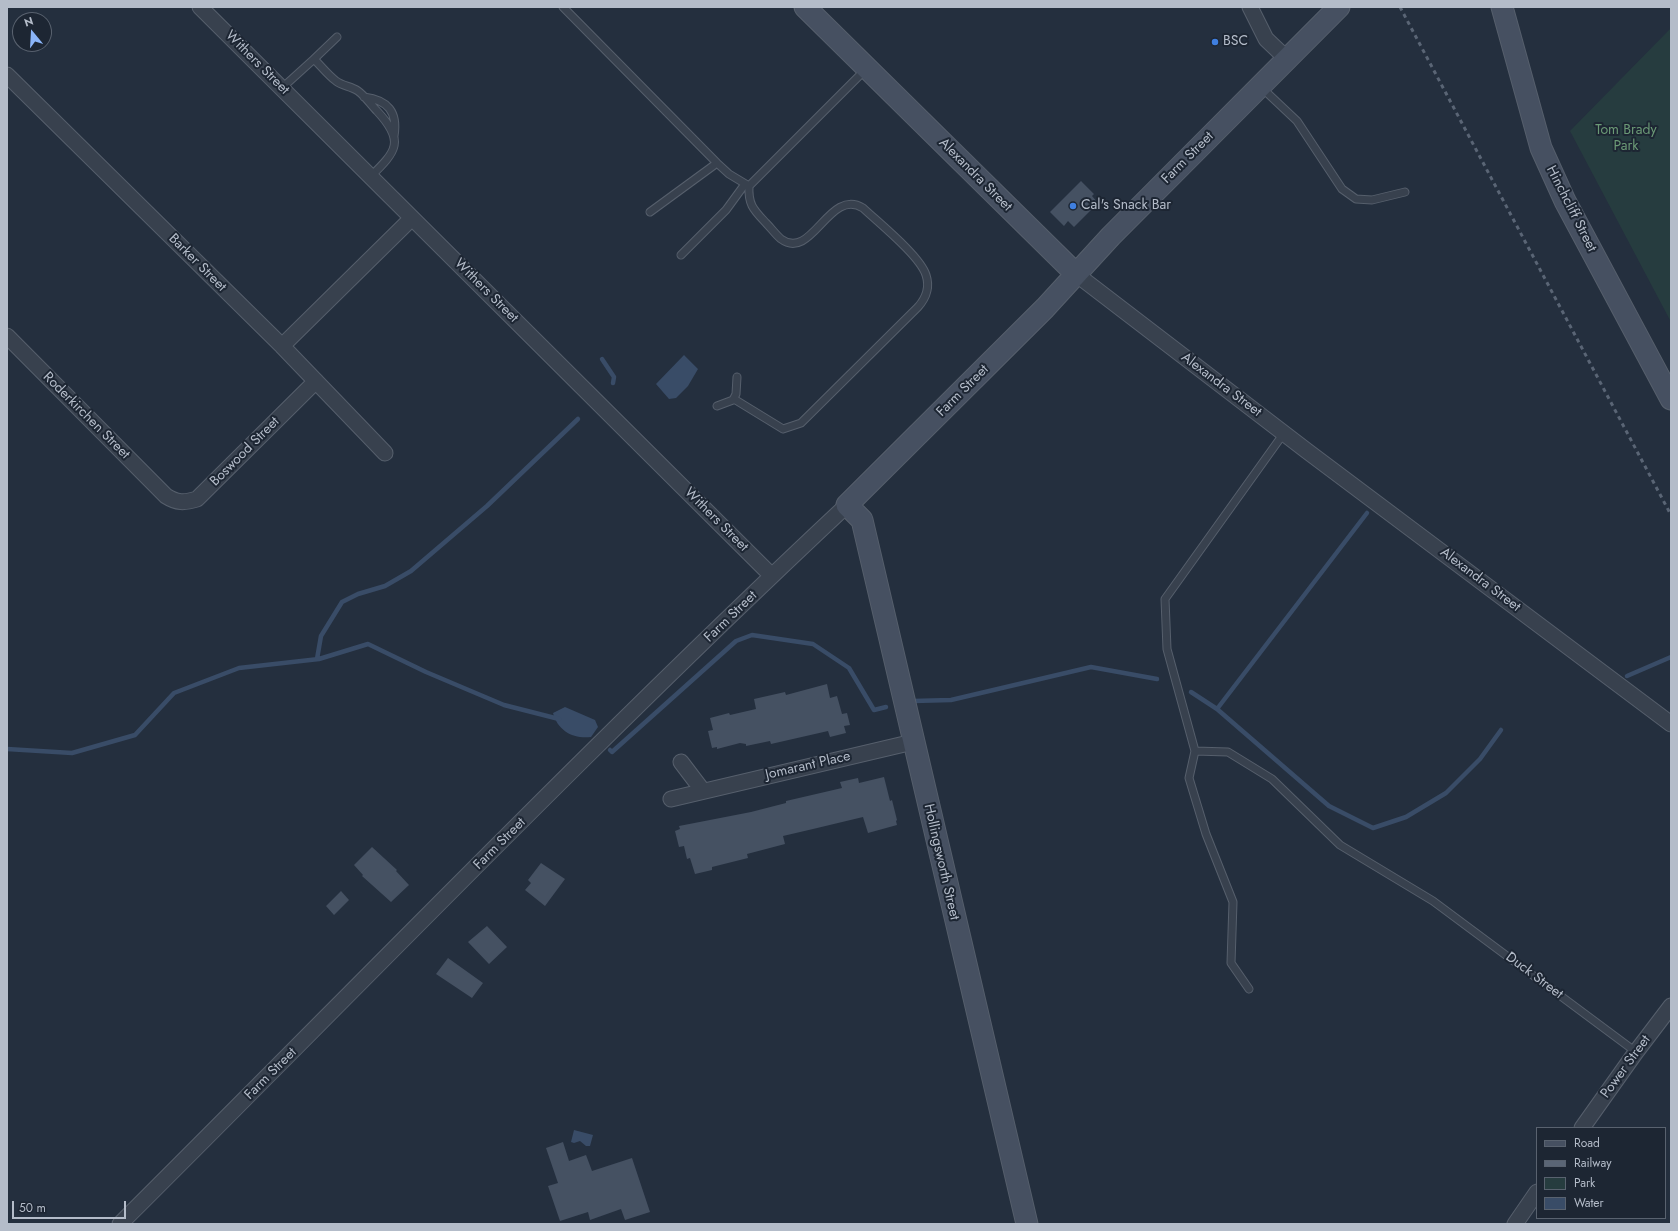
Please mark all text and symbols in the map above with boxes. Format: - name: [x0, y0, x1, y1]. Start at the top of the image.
- north arrow: [12, 12, 52, 52]
- text: N: [22, 13, 35, 30]
- street label: Withers Street: [222, 28, 292, 98]
- place label: BSC: [1223, 34, 1248, 50]
- marker: BSC: [1210, 37, 1220, 47]
- park label: Tom Brady Park: [1595, 123, 1657, 156]
- street label: Farm Street: [1158, 128, 1218, 188]
- street label: Alexandra Street: [935, 135, 1015, 215]
- street label: Hinchcliff Street: [1542, 163, 1600, 255]
- place label: Cal's Snack Bar: [1081, 198, 1171, 214]
- marker: Cal's Snack Bar: [1068, 201, 1078, 211]
- street label: Barker Street: [165, 231, 229, 295]
- street label: Withers Street: [451, 256, 521, 326]
- street label: Alexandra Street: [1177, 349, 1265, 421]
- street label: Farm Street: [933, 361, 993, 421]
- street label: Roderkirchen Street: [39, 369, 133, 463]
- street label: Boswood Street: [207, 414, 283, 490]
- street label: Withers Street: [681, 485, 751, 555]
- street label: Alexandra Street: [1436, 544, 1524, 616]
- street label: Farm Street: [701, 588, 761, 646]
- street label: Jomarant Place: [764, 748, 852, 784]
- street label: Hollingsworth Street: [919, 802, 963, 922]
- street label: Farm Street: [470, 814, 530, 874]
- street label: Duck Street: [1502, 949, 1566, 1003]
- street label: Power Street: [1598, 1032, 1654, 1102]
- street label: Farm Street: [241, 1044, 301, 1104]
- legend: [1536, 1127, 1666, 1219]
- text: Road: [1574, 1134, 1600, 1152]
- text: Railway: [1574, 1154, 1612, 1172]
- text: Park: [1574, 1174, 1595, 1192]
- scale bar: [14, 1193, 128, 1219]
- text: Water: [1574, 1194, 1604, 1212]
- text: 50 m: [19, 1199, 46, 1217]

